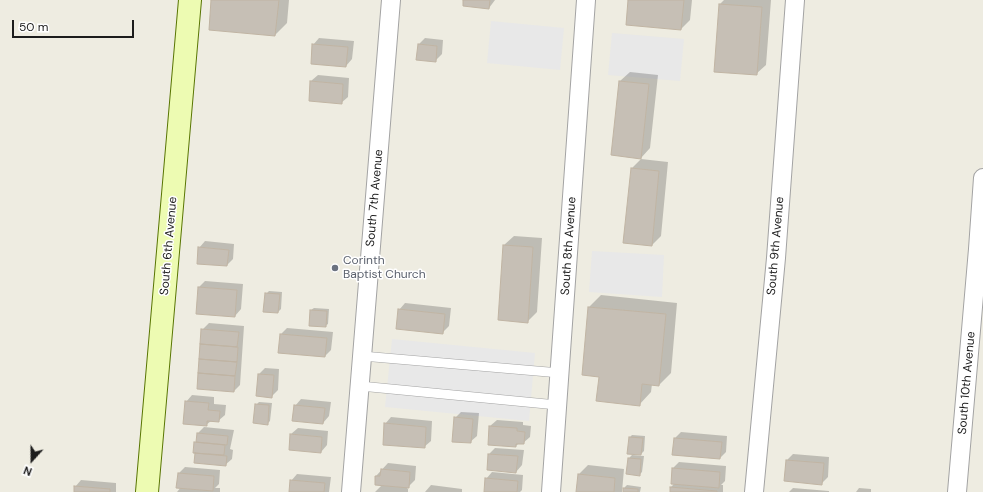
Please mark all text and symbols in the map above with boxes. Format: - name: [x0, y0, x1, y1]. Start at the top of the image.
- scale bar: [14, 12, 136, 38]
- text: 50 m: [19, 19, 48, 35]
- street label: South 7th Avenue: [364, 149, 386, 247]
- street label: South 6th Avenue: [158, 196, 180, 296]
- street label: South 8th Avenue: [558, 196, 580, 296]
- street label: South 9th Avenue: [765, 196, 787, 296]
- place label: Corinth Baptist Church: [343, 254, 426, 282]
- marker: Corinth Baptist Church: [330, 263, 340, 273]
- street label: South 10th Avenue: [955, 331, 979, 435]
- north arrow: [12, 440, 52, 480]
- text: N: [21, 463, 34, 479]

